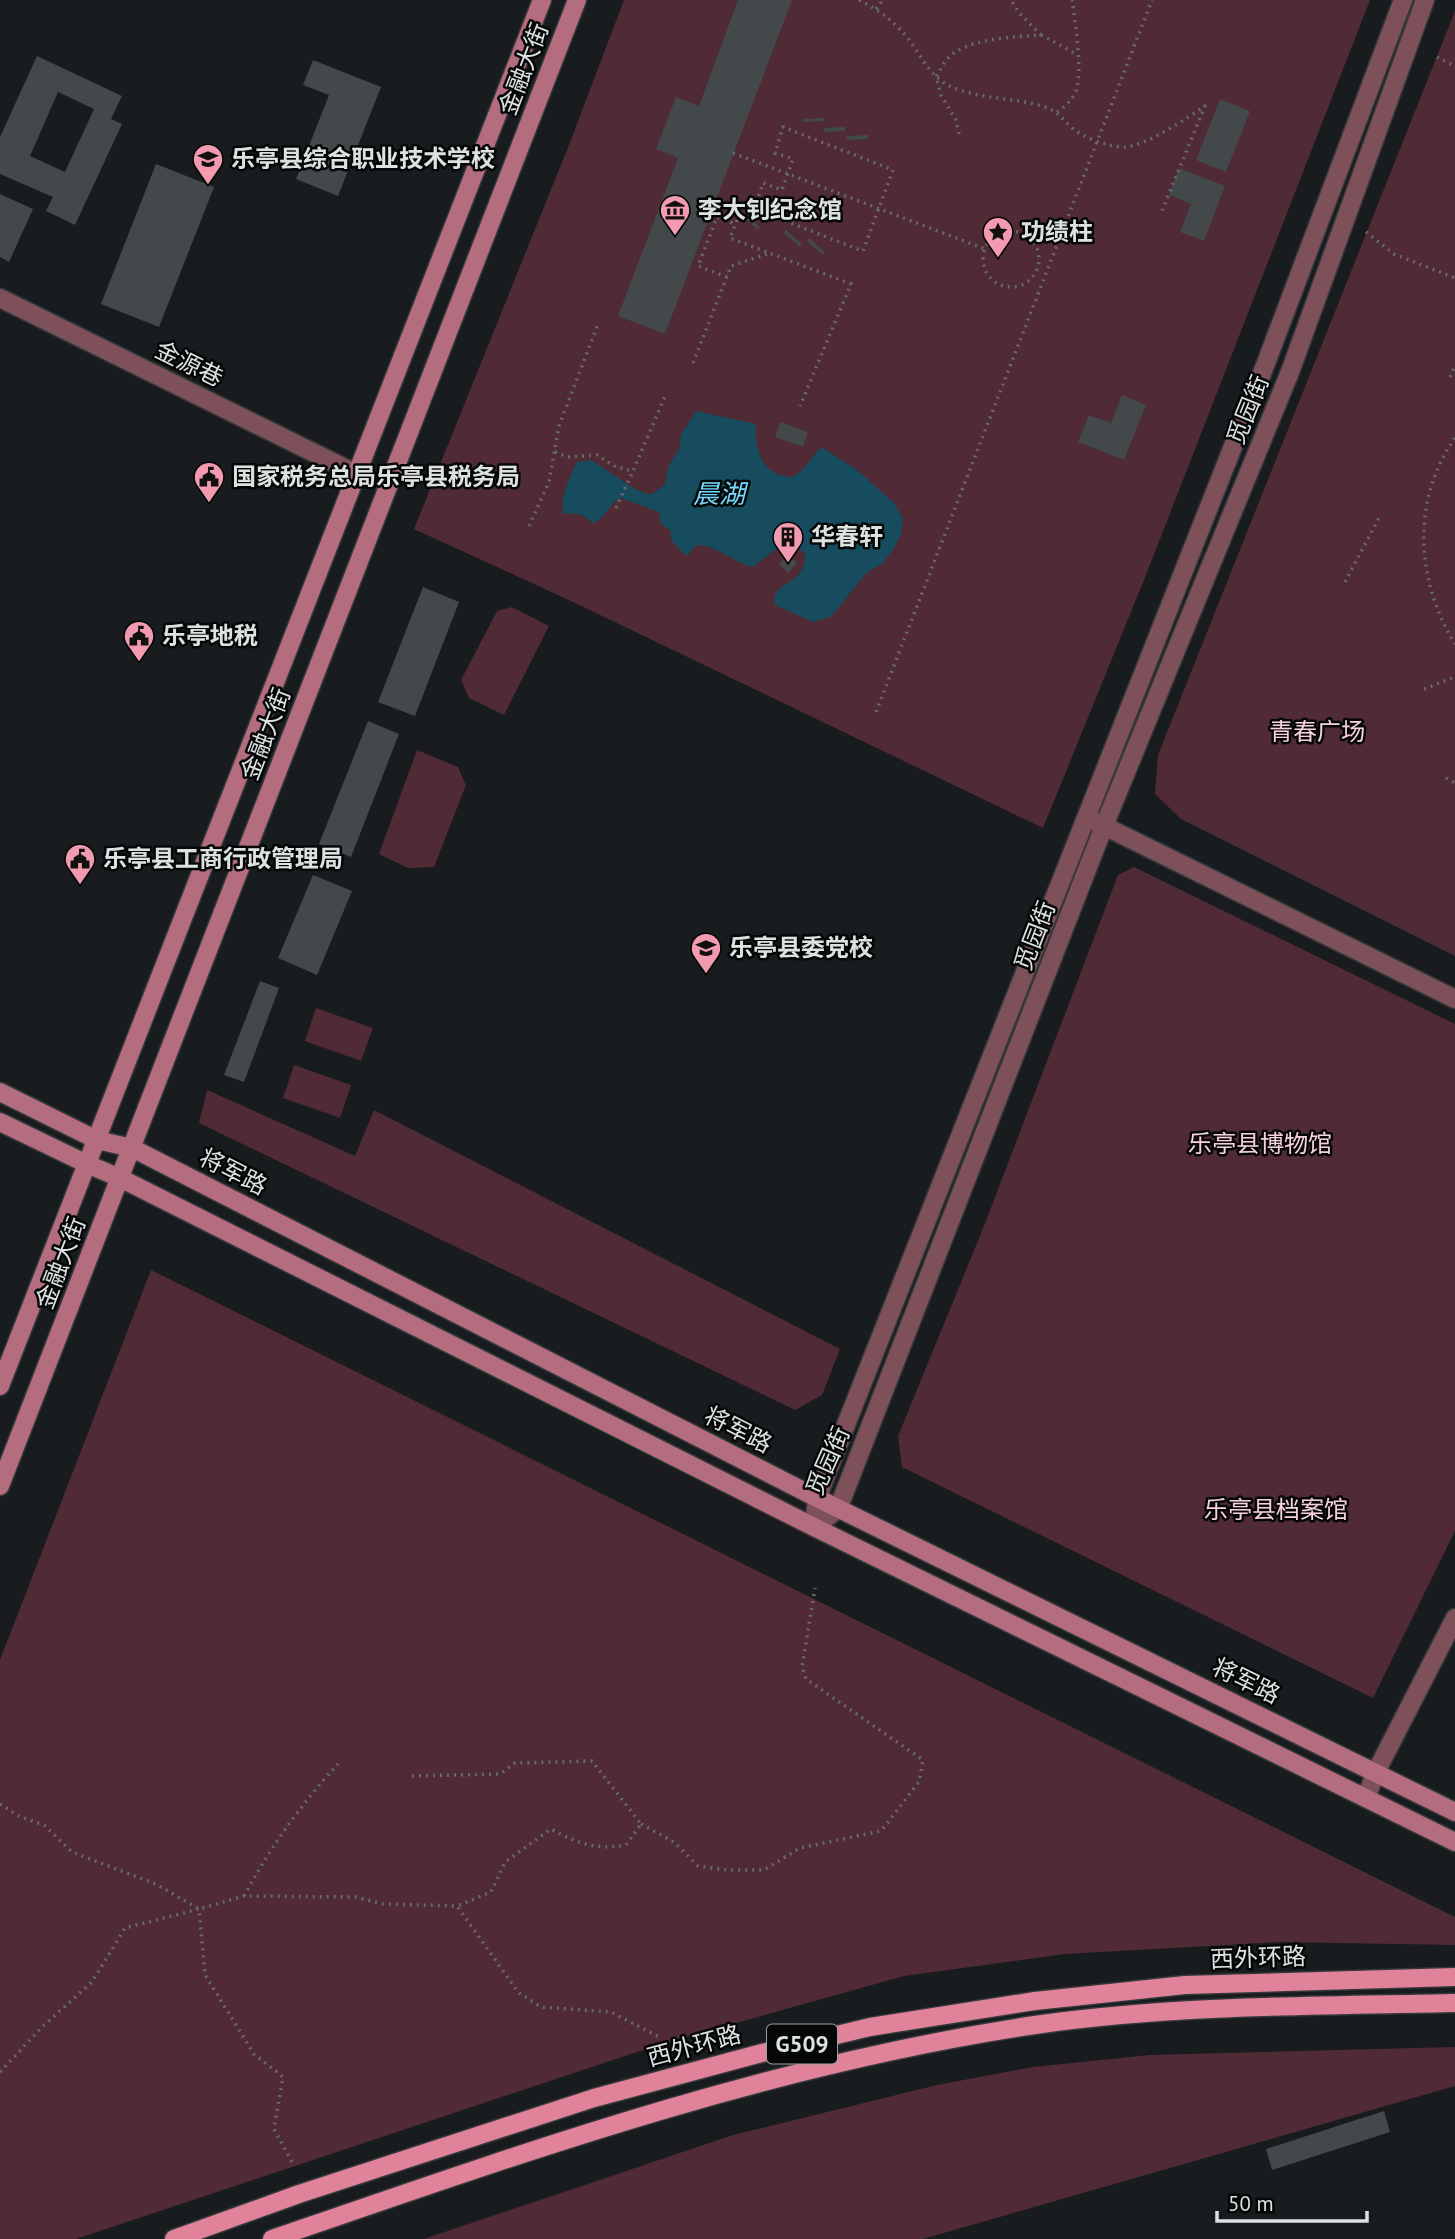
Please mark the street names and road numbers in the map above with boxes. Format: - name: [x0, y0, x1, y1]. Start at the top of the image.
- street label: 金融大街: [492, 18, 555, 119]
- street label: 金源巷: [150, 334, 228, 393]
- street label: 觅园街: [1220, 371, 1275, 449]
- street label: 金融大街: [234, 683, 297, 784]
- street label: 觅园街: [1007, 897, 1062, 975]
- street label: 将军路: [194, 1141, 272, 1202]
- street label: 金融大街: [29, 1212, 92, 1313]
- street label: 将军路: [699, 1399, 777, 1460]
- street label: 觅园街: [799, 1422, 856, 1500]
- street label: 将军路: [1207, 1651, 1285, 1710]
- street label: 西外环路: [1209, 1940, 1306, 1975]
- street label: 西外环路: [643, 2018, 744, 2073]
- road number: G509: [767, 2024, 837, 2064]

